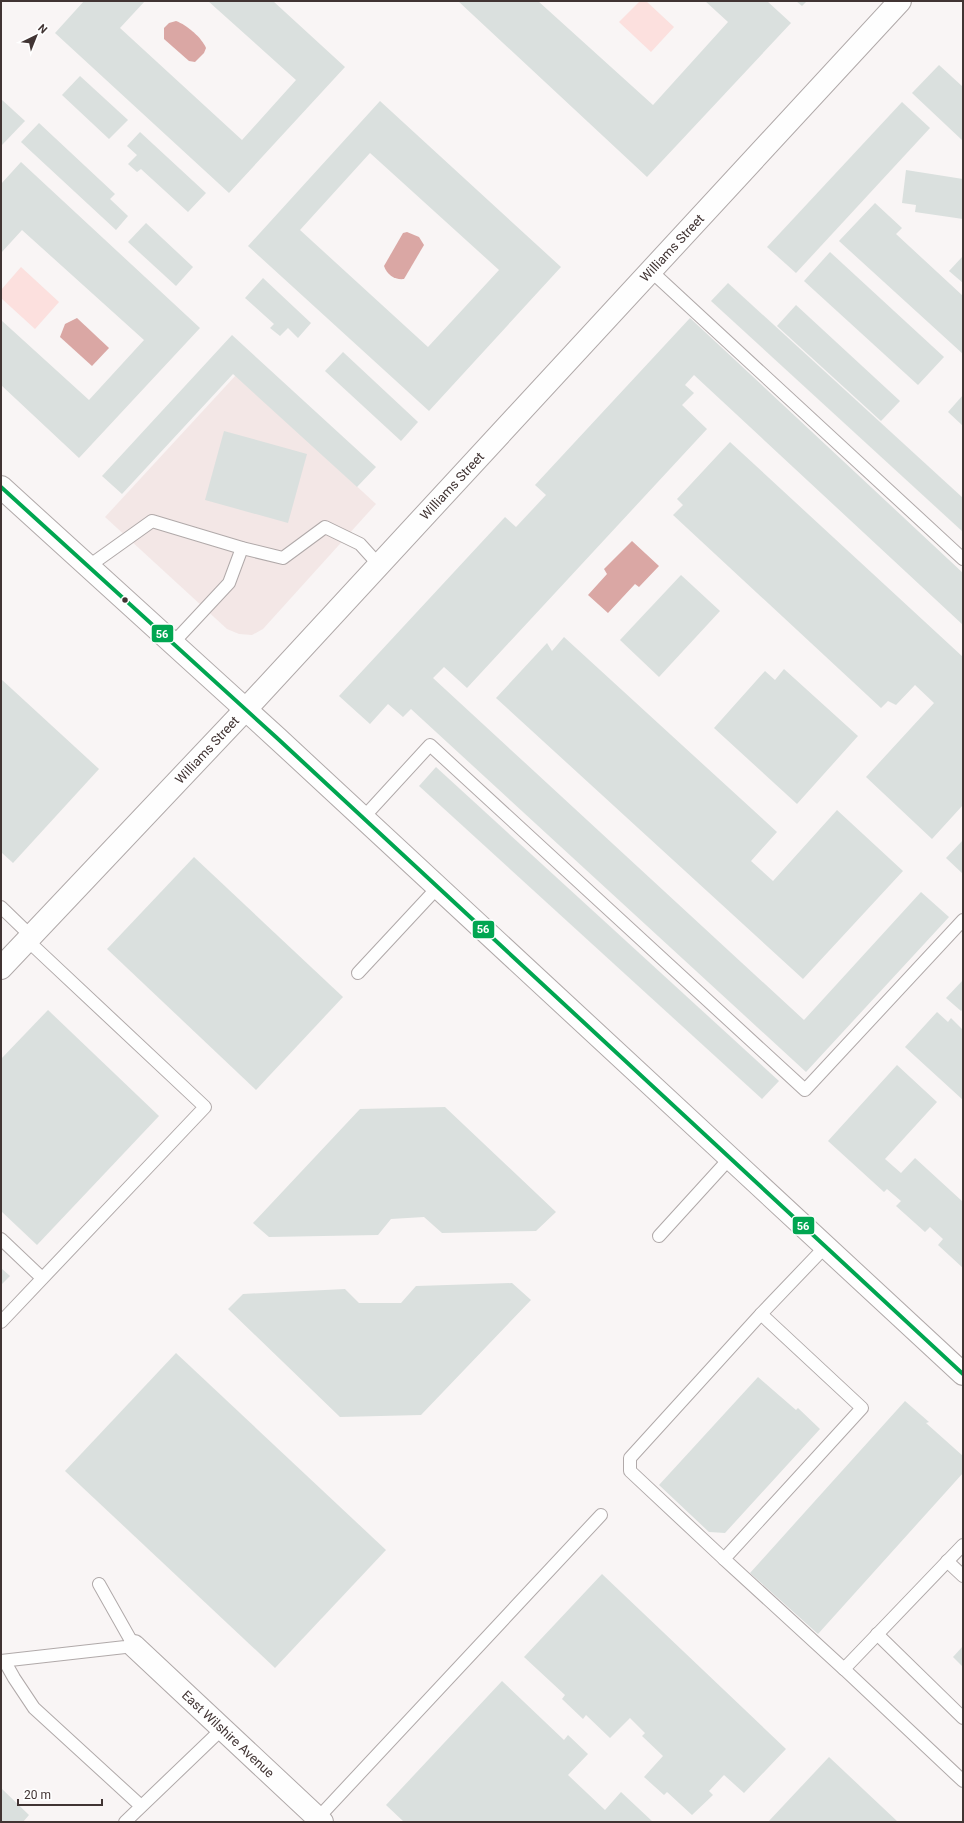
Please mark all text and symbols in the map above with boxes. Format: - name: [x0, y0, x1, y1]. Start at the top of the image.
- north arrow: [16, 16, 56, 56]
- text: N: [35, 22, 50, 37]
- street label: Williams Street: [637, 211, 707, 285]
- street label: Williams Street: [417, 449, 487, 523]
- unlabelled marker: [120, 595, 130, 605]
- line badge: 56: [151, 624, 174, 643]
- text: 56: [156, 628, 168, 641]
- street label: Williams Street: [172, 713, 242, 787]
- line badge: 56: [472, 920, 495, 939]
- text: 56: [477, 923, 489, 936]
- line badge: 56: [792, 1216, 815, 1235]
- text: 56: [797, 1220, 809, 1233]
- street label: East Wilshire Avenue: [179, 1687, 277, 1781]
- scale bar: [18, 1781, 102, 1807]
- text: 20 m: [24, 1788, 51, 1802]

